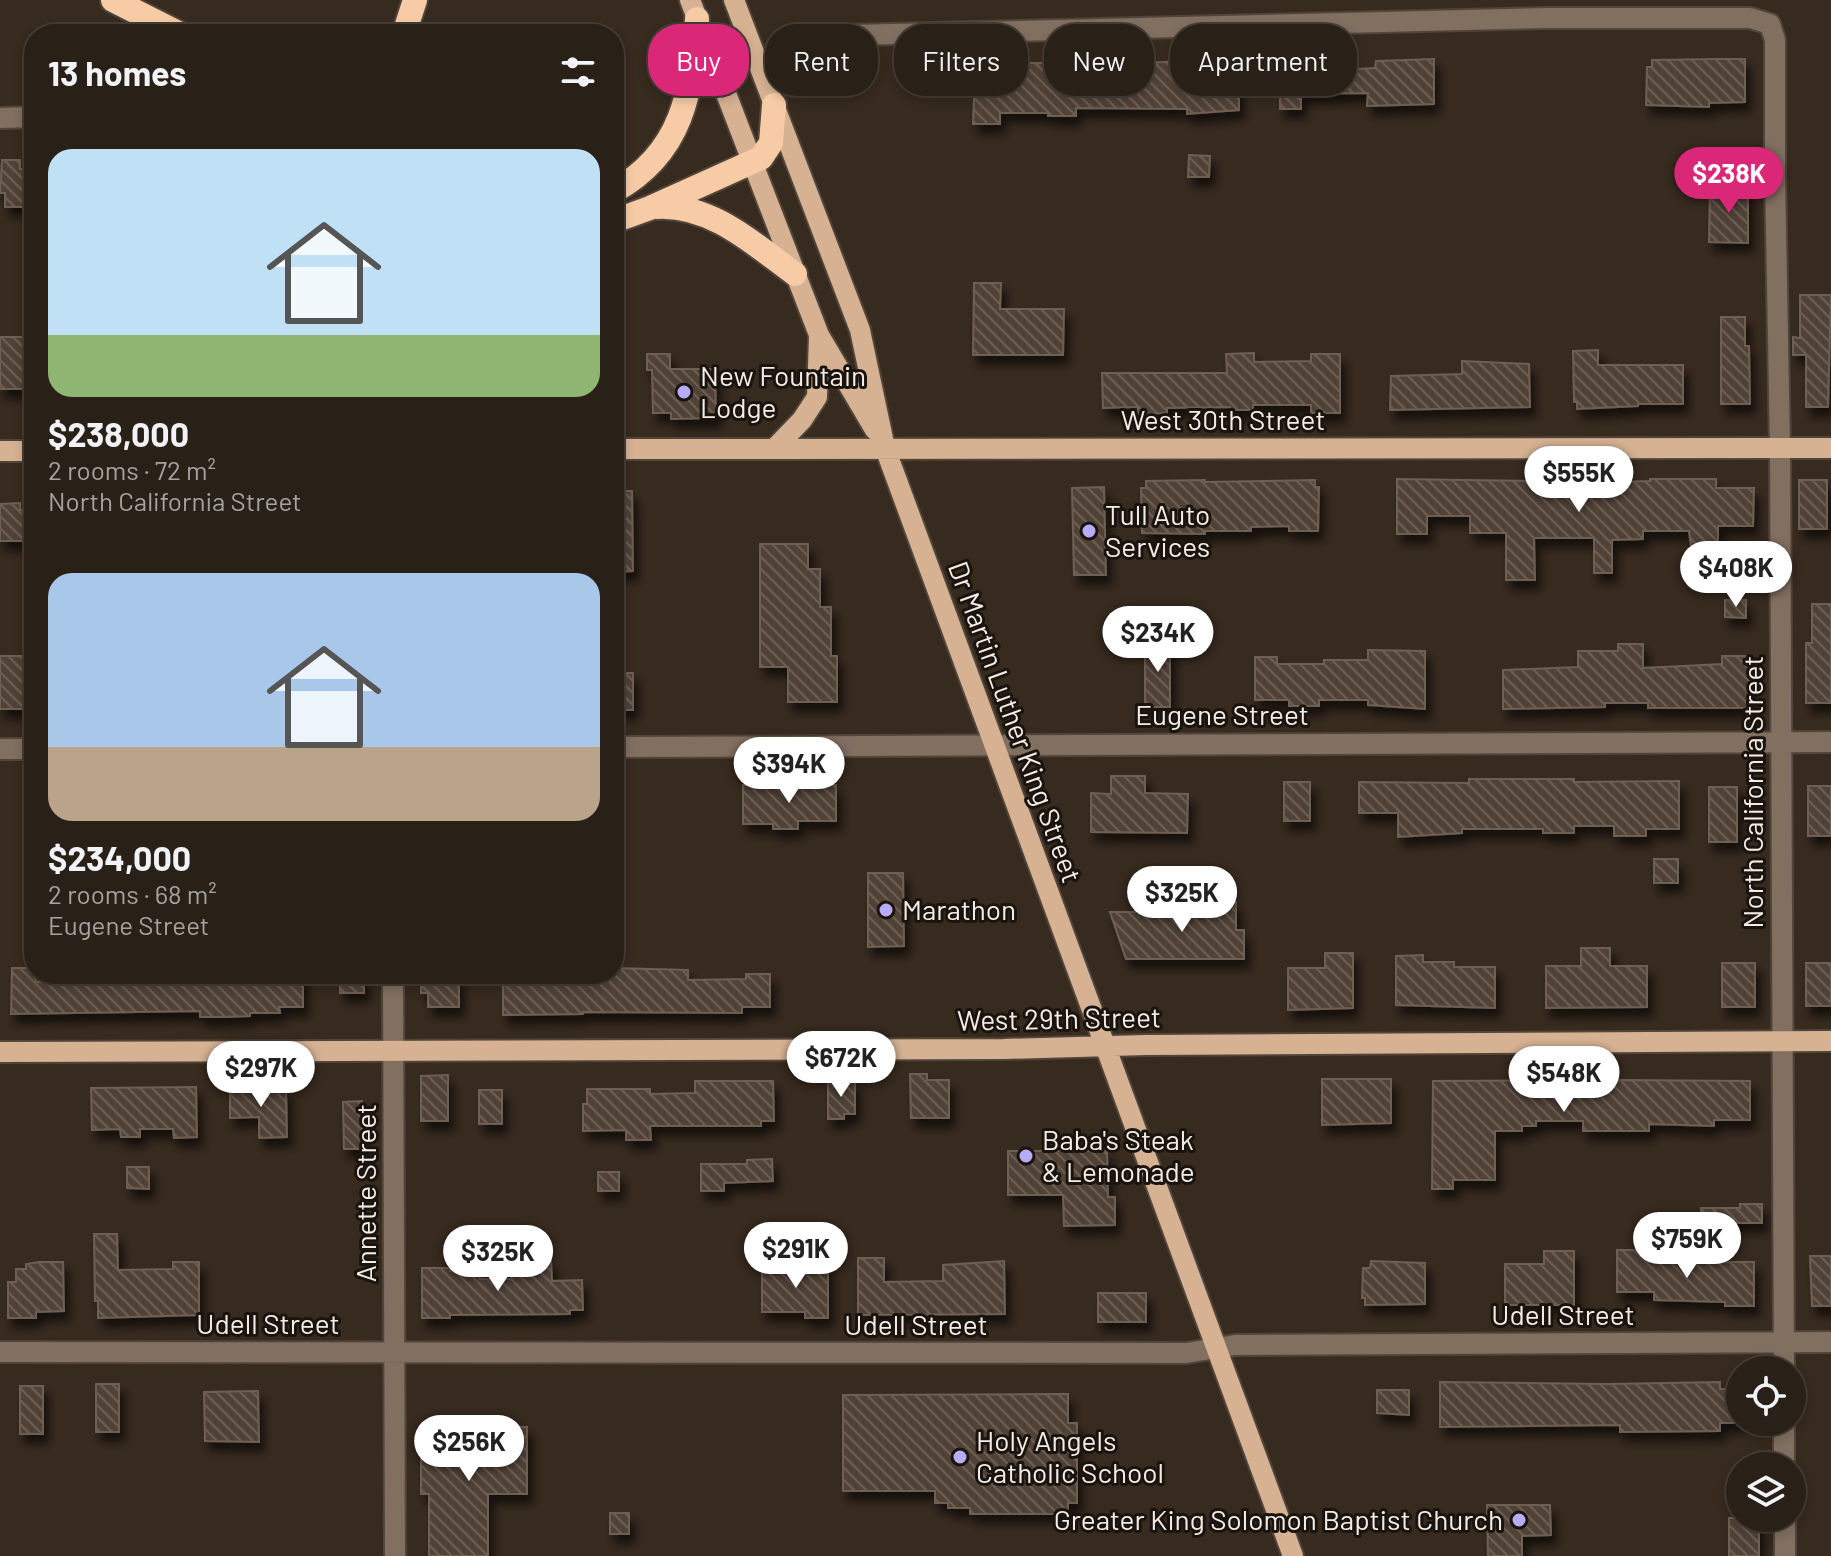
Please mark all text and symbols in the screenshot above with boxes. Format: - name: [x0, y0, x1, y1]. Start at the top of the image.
- chip: Buy: [648, 24, 749, 96]
- chip: Rent: [765, 24, 878, 96]
- chip: Filters: [894, 24, 1028, 96]
- chip: New: [1044, 24, 1154, 96]
- chip: Apartment: [1170, 24, 1357, 96]
- icon: filters: [556, 50, 600, 94]
- text: 13 homes: [48, 52, 186, 93]
- pin: $238K: [1673, 147, 1785, 215]
- text: $238K: [1692, 157, 1766, 188]
- icon: home: [252, 201, 396, 345]
- place label: New Fountain Lodge: [700, 358, 866, 424]
- marker: New Fountain Lodge: [675, 383, 693, 401]
- street label: West 30th Street: [1121, 402, 1325, 436]
- text: $238,000: [48, 413, 189, 454]
- pin: $555K: [1523, 446, 1635, 514]
- text: 2 rooms · 72 m²: [48, 454, 216, 485]
- text: $555K: [1542, 456, 1616, 487]
- text: North California Street: [48, 485, 302, 516]
- place label: Tull Auto Services: [1105, 497, 1210, 563]
- marker: Tull Auto Services: [1080, 522, 1098, 540]
- pin: $408K: [1680, 541, 1792, 609]
- text: $408K: [1698, 551, 1774, 582]
- street label: Dr Martin Luther King Street: [942, 557, 1090, 887]
- pin: $234K: [1102, 606, 1214, 674]
- text: $234K: [1120, 616, 1196, 647]
- icon: home: [252, 625, 396, 769]
- street label: North California Street: [1735, 655, 1769, 929]
- street label: Eugene Street: [1135, 697, 1309, 731]
- pin: $394K: [733, 737, 845, 805]
- text: $394K: [752, 747, 826, 778]
- text: $234,000: [48, 837, 191, 878]
- pin: $325K: [1126, 866, 1238, 934]
- text: $325K: [1145, 876, 1219, 907]
- text: 2 rooms · 68 m²: [48, 878, 217, 909]
- place label: Marathon: [902, 892, 1016, 926]
- marker: Marathon: [877, 901, 895, 919]
- text: Eugene Street: [48, 909, 209, 940]
- street label: West 29th Street: [957, 999, 1161, 1037]
- pin: $672K: [785, 1031, 897, 1099]
- pin: $297K: [205, 1041, 317, 1109]
- text: $672K: [805, 1041, 877, 1072]
- pin: $548K: [1508, 1046, 1620, 1114]
- text: $297K: [225, 1051, 297, 1082]
- text: $548K: [1527, 1056, 1601, 1087]
- street label: Annette Street: [348, 1104, 382, 1282]
- place label: Baba's Steak & Lemonade: [1042, 1122, 1195, 1188]
- marker: Baba's Steak & Lemonade: [1017, 1147, 1035, 1165]
- pin: $759K: [1631, 1212, 1743, 1280]
- pin: $291K: [740, 1222, 852, 1290]
- text: $759K: [1651, 1222, 1723, 1253]
- pin: $325K: [442, 1225, 554, 1293]
- text: $291K: [762, 1232, 830, 1263]
- text: $325K: [461, 1235, 535, 1266]
- street label: Udell Street: [1491, 1297, 1635, 1331]
- street label: Udell Street: [196, 1306, 340, 1340]
- street label: Udell Street: [844, 1307, 988, 1341]
- map controls: [1726, 1356, 1806, 1532]
- button: locate: [1726, 1356, 1806, 1436]
- pin: $256K: [413, 1415, 525, 1483]
- place label: Holy Angels Catholic School: [976, 1423, 1164, 1489]
- text: $256K: [432, 1425, 506, 1456]
- marker: Holy Angels Catholic School: [951, 1448, 969, 1466]
- button: layers: [1726, 1452, 1806, 1532]
- place label: Greater King Solomon Baptist Church: [1054, 1502, 1503, 1536]
- marker: Greater King Solomon Baptist Church: [1510, 1511, 1528, 1529]

